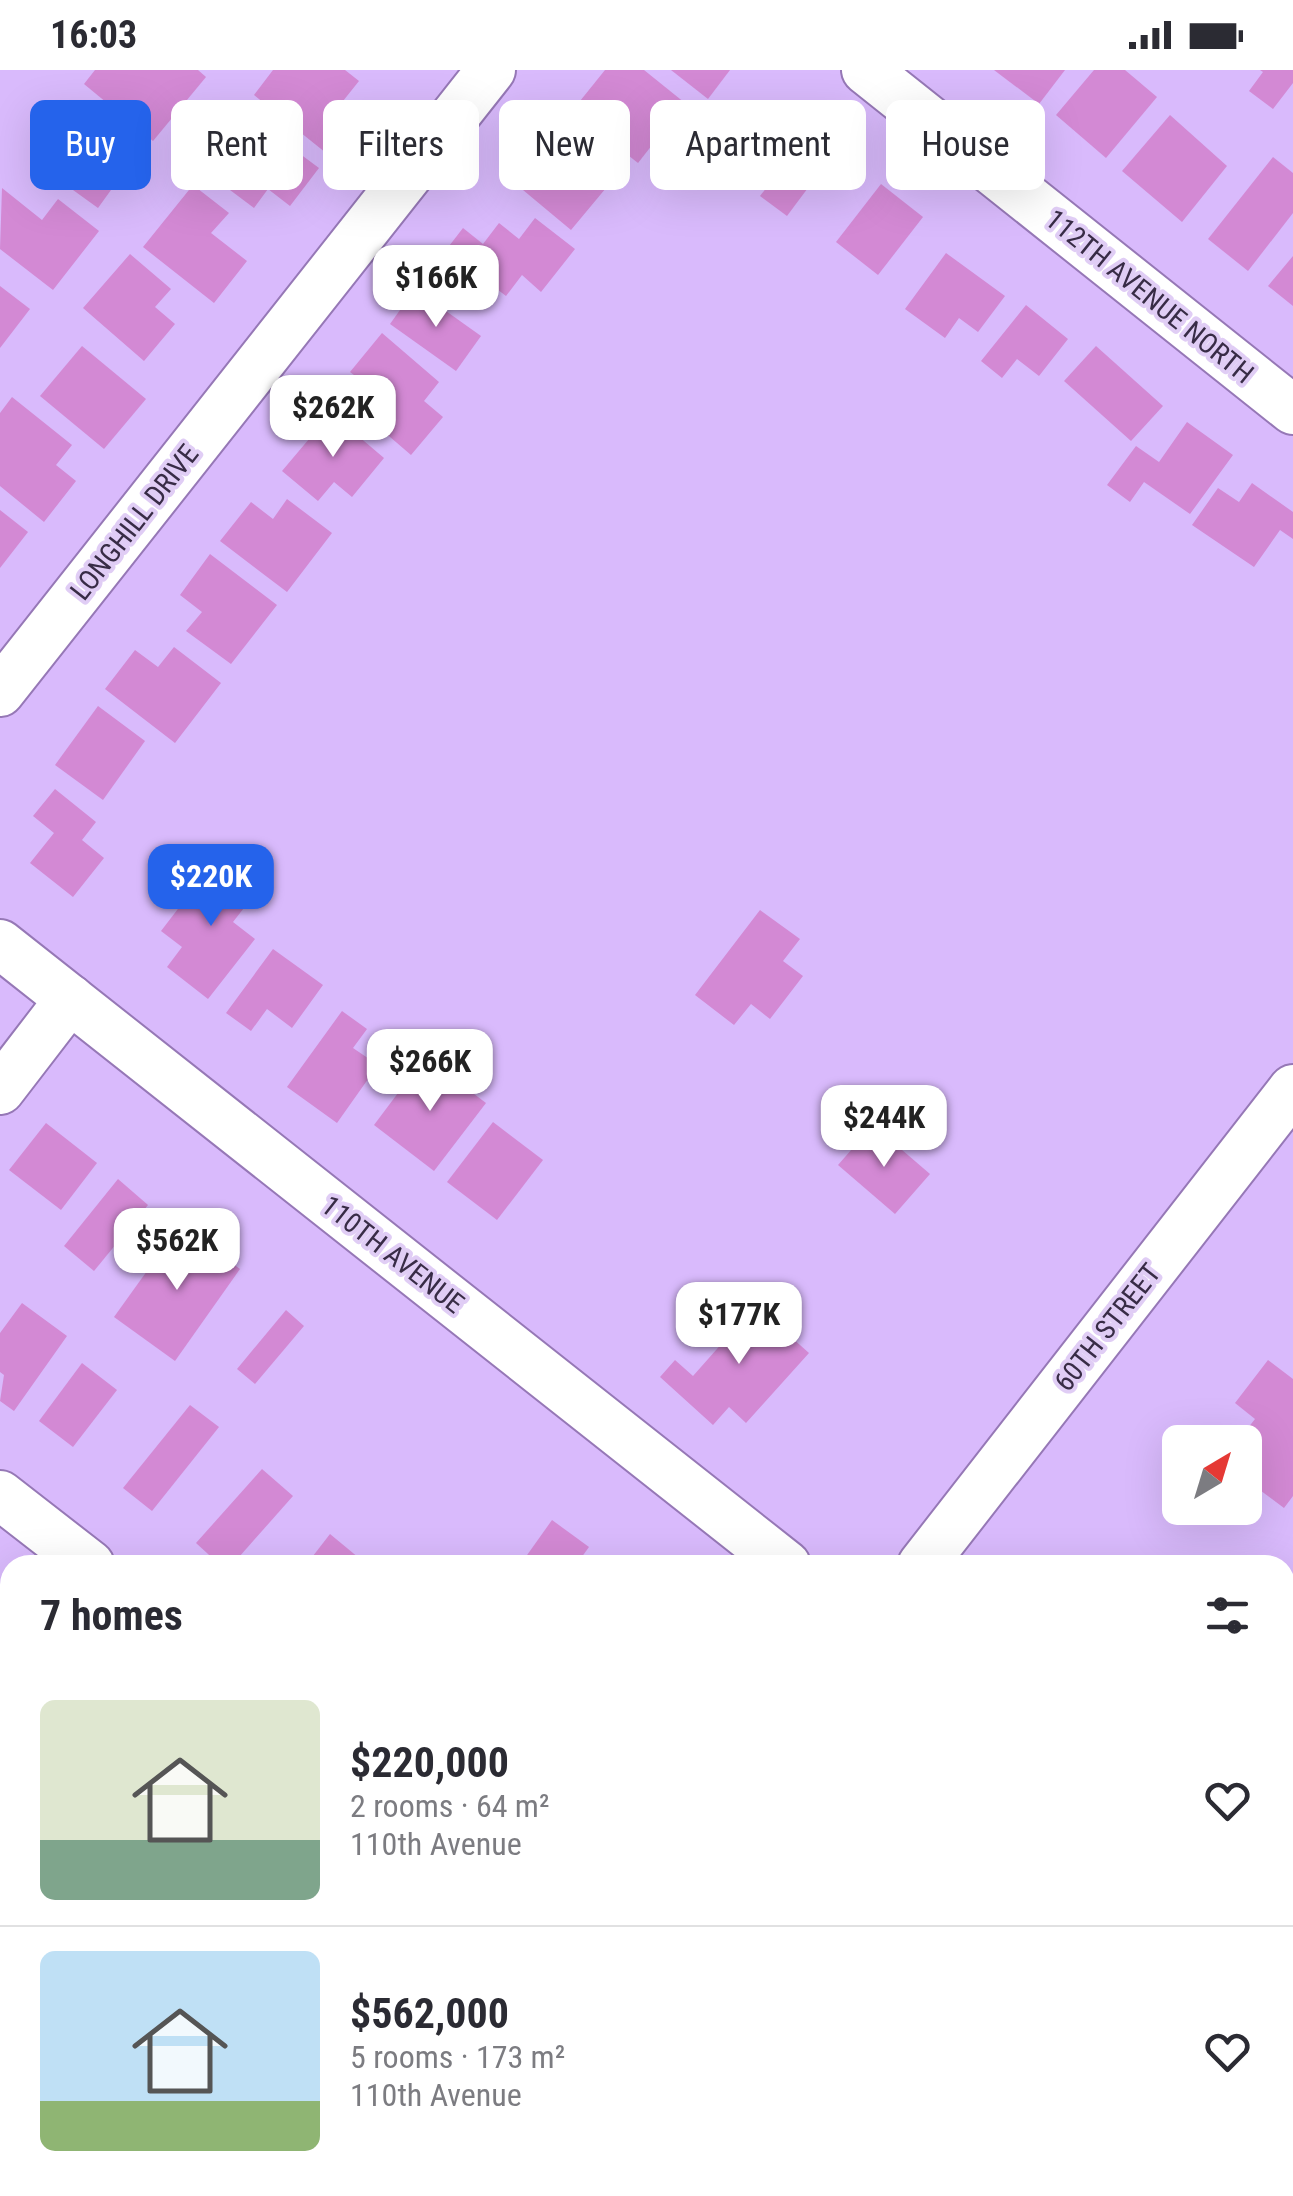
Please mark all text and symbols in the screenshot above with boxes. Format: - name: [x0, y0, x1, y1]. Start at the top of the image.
- text: 16:03: [50, 13, 137, 57]
- chip: Buy: [30, 100, 151, 190]
- chip: Rent: [171, 100, 303, 190]
- chip: Filters: [323, 100, 479, 190]
- chip: New: [499, 100, 630, 190]
- chip: Apartment: [650, 100, 866, 190]
- chip: House: [886, 100, 1045, 190]
- street label: 112TH AVENUE NORTH: [1039, 202, 1260, 390]
- pin: $166K: [366, 245, 506, 330]
- text: $166K: [395, 258, 477, 296]
- pin: $262K: [263, 375, 403, 460]
- text: $262K: [292, 388, 374, 426]
- street label: LONGHILL DRIVE: [64, 438, 205, 607]
- pin: $220K: [141, 844, 281, 929]
- text: $220K: [170, 857, 252, 895]
- pin: $266K: [360, 1029, 500, 1114]
- text: $266K: [389, 1042, 471, 1080]
- pin: $244K: [814, 1085, 954, 1170]
- text: $244K: [843, 1098, 925, 1136]
- street label: 110TH AVENUE: [315, 1189, 470, 1320]
- pin: $562K: [107, 1208, 247, 1293]
- text: $562K: [136, 1221, 218, 1259]
- street label: 60TH STREET: [1047, 1257, 1167, 1398]
- pin: $177K: [669, 1282, 809, 1367]
- text: $177K: [698, 1295, 780, 1333]
- north arrow: [1162, 1425, 1262, 1525]
- map controls: [1162, 1425, 1262, 1525]
- icon: filters: [1200, 1588, 1255, 1643]
- text: 7 homes: [40, 1591, 183, 1640]
- text: $220,000: [350, 1738, 509, 1787]
- icon: home: [120, 1740, 240, 1860]
- icon: heart: [1200, 1773, 1255, 1828]
- text: 2 rooms · 64 m²: [350, 1787, 549, 1825]
- text: 110th Avenue: [350, 1825, 522, 1863]
- text: $562,000: [350, 1989, 509, 2038]
- icon: home: [120, 1991, 240, 2111]
- icon: heart: [1200, 2024, 1255, 2079]
- text: 5 rooms · 173 m²: [350, 2038, 565, 2076]
- text: 110th Avenue: [350, 2076, 522, 2114]

